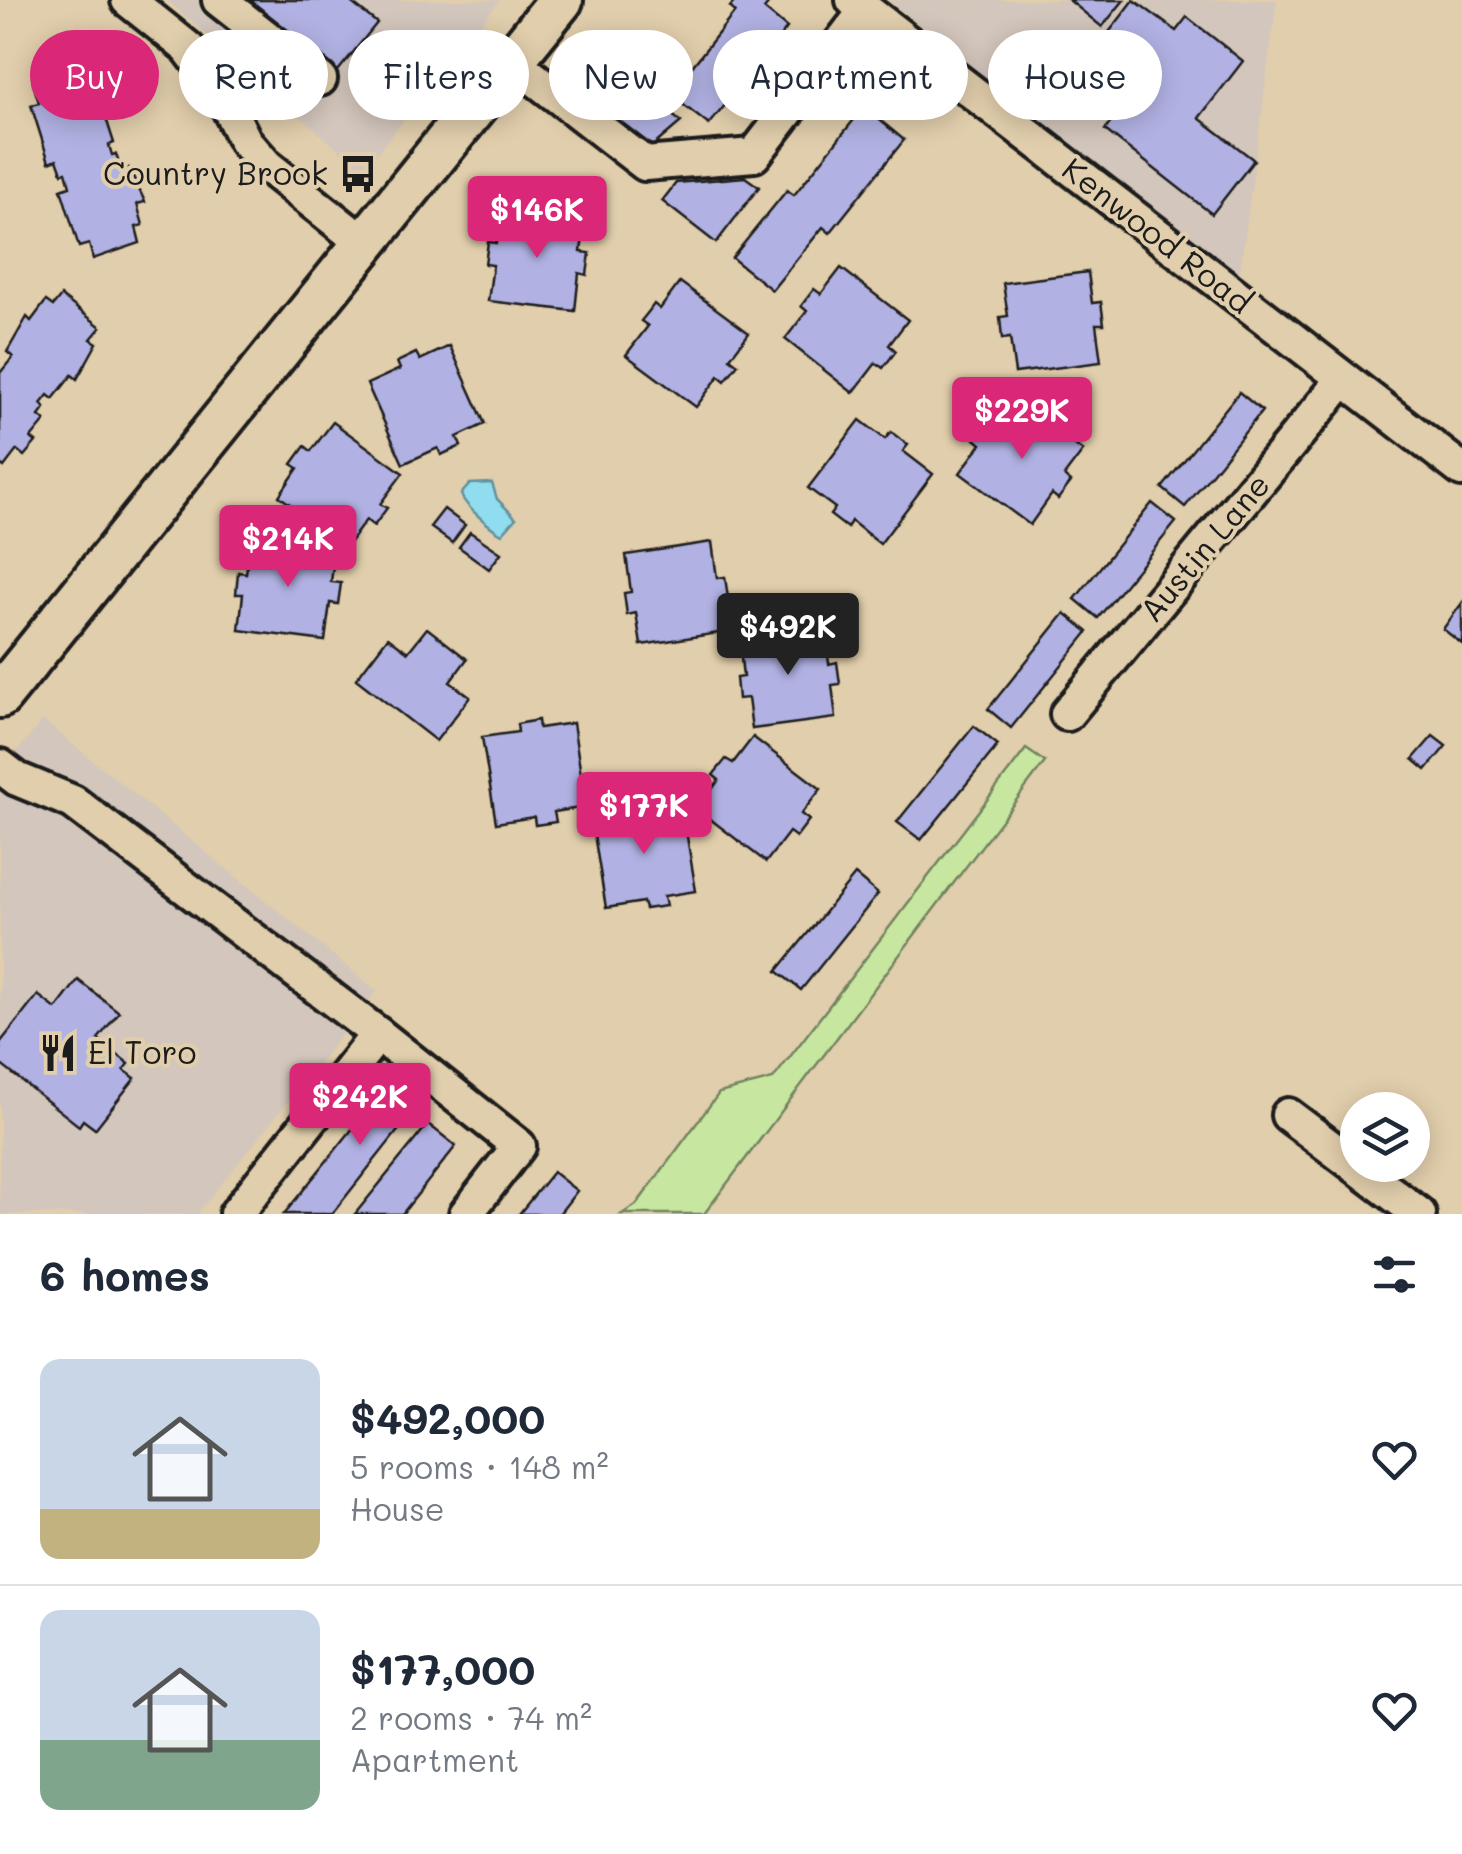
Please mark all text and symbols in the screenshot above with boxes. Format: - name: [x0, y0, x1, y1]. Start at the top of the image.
- chip: Buy: [30, 30, 159, 120]
- chip: Rent: [179, 30, 328, 120]
- chip: Filters: [348, 30, 529, 120]
- chip: New: [549, 30, 693, 120]
- chip: Apartment: [713, 30, 968, 120]
- chip: House: [988, 30, 1162, 120]
- street label: Kenwood Road: [1055, 147, 1262, 322]
- place label: Country Brook: [103, 151, 328, 194]
- bus stop icon: Country Brook: [337, 153, 379, 195]
- pin: $146K: [467, 176, 607, 261]
- text: $146K: [490, 187, 584, 229]
- pin: $229K: [952, 377, 1092, 462]
- text: $229K: [974, 388, 1070, 430]
- street label: Austin Lane: [1129, 464, 1278, 630]
- pin: $214K: [218, 505, 358, 590]
- text: $214K: [241, 516, 335, 558]
- pin: $492K: [718, 593, 858, 678]
- text: $492K: [739, 604, 837, 646]
- pin: $177K: [574, 772, 714, 857]
- text: $177K: [599, 783, 689, 825]
- place label: El Toro: [88, 1030, 196, 1072]
- restaurant icon: El Toro: [37, 1032, 79, 1074]
- pin: $242K: [290, 1063, 430, 1148]
- text: $242K: [312, 1074, 408, 1116]
- map controls: [1340, 1092, 1430, 1182]
- button: layers: [1340, 1092, 1430, 1182]
- text: 6 homes: [40, 1247, 210, 1302]
- icon: filters: [1367, 1247, 1422, 1302]
- text: $492,000: [350, 1390, 545, 1445]
- icon: home: [120, 1399, 240, 1519]
- icon: heart: [1367, 1432, 1422, 1487]
- text: 5 rooms · 148 m²: [350, 1445, 609, 1487]
- text: House: [350, 1487, 445, 1529]
- text: $177,000: [350, 1641, 535, 1696]
- icon: home: [120, 1650, 240, 1770]
- icon: heart: [1367, 1683, 1422, 1738]
- text: 2 rooms · 74 m²: [350, 1696, 592, 1738]
- text: Apartment: [350, 1738, 519, 1780]

